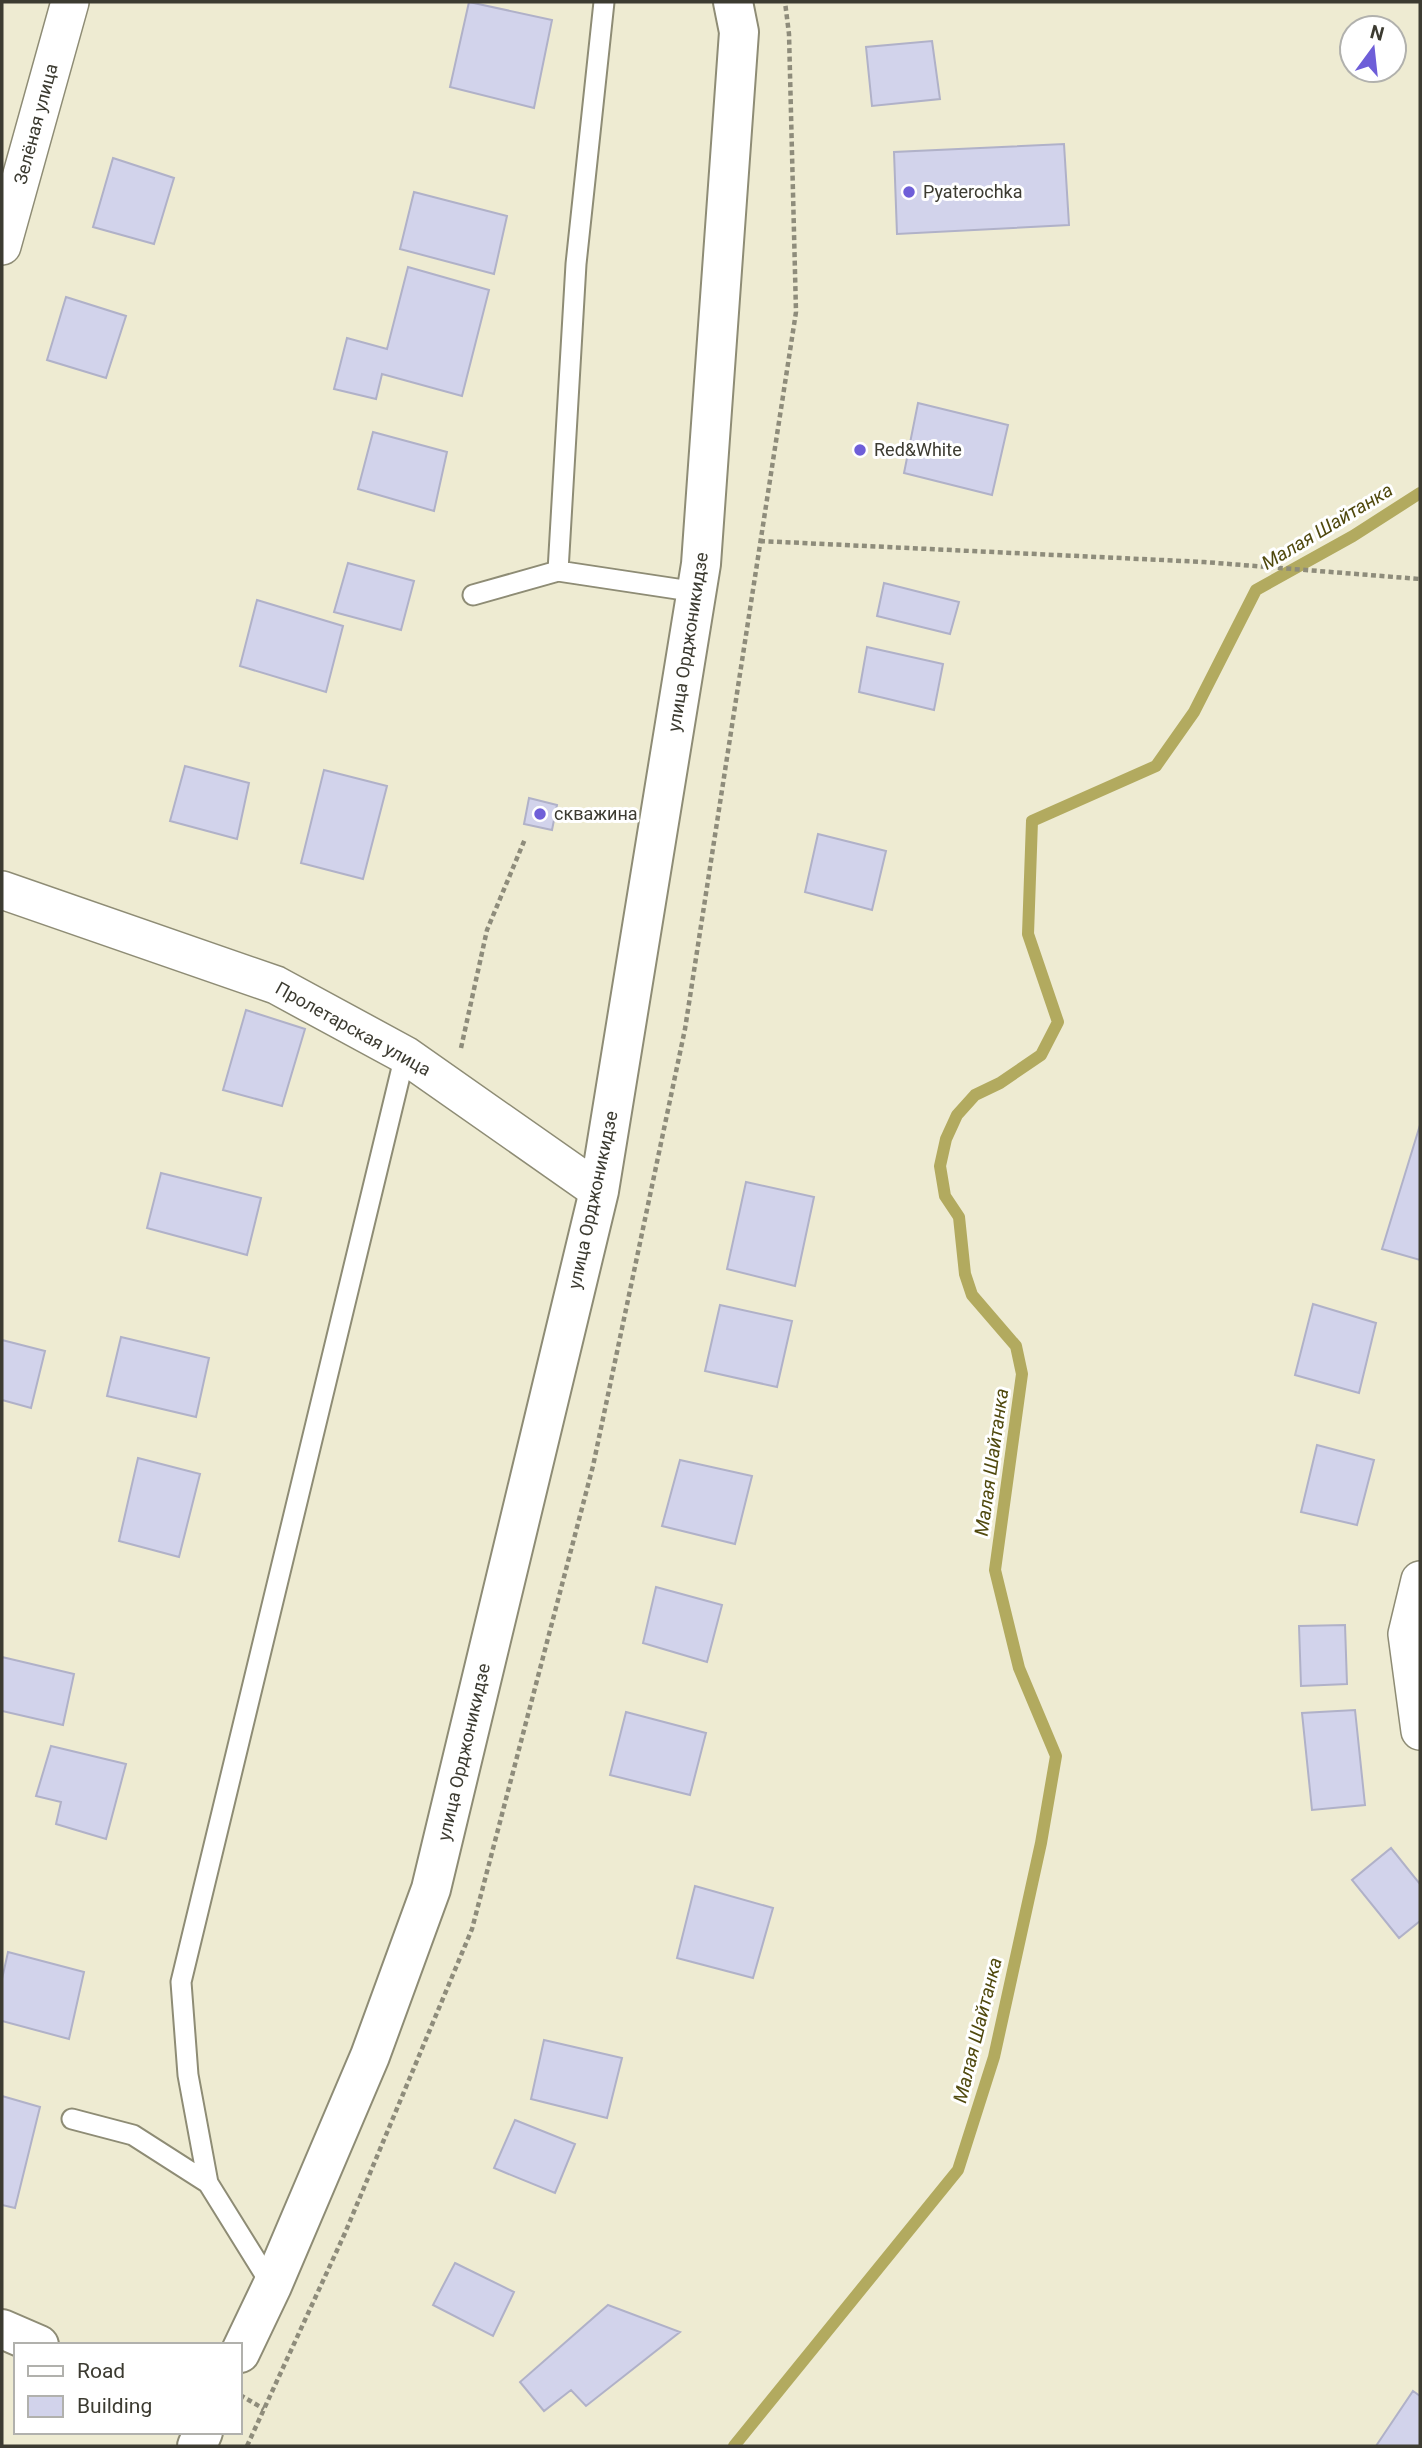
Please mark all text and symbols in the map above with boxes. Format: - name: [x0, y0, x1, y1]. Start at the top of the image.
- north arrow: [1338, 14, 1408, 84]
- text: N: [1368, 20, 1387, 46]
- street label: Зелёная улица: [9, 61, 62, 187]
- place label: Pyaterochka: [923, 181, 1023, 202]
- marker: Pyaterochka: [901, 184, 917, 200]
- place label: Red&White: [874, 439, 962, 460]
- marker: Red&White: [852, 442, 868, 458]
- water label: Малая Шайтанка: [1257, 478, 1397, 575]
- street label: улица Орджоникидзе: [663, 551, 712, 733]
- place label: скважина: [554, 803, 638, 824]
- marker: скважина: [532, 806, 548, 822]
- street label: Пролетарская улица: [272, 977, 434, 1080]
- street label: улица Орджоникидзе: [563, 1109, 622, 1291]
- water label: Малая Шайтанка: [970, 1387, 1013, 1537]
- street label: улица Орджоникидзе: [433, 1661, 494, 1843]
- water label: Малая Шайтанка: [948, 1955, 1007, 2105]
- legend: [14, 2343, 242, 2434]
- text: Road: [77, 2359, 125, 2383]
- text: Building: [77, 2394, 152, 2418]

